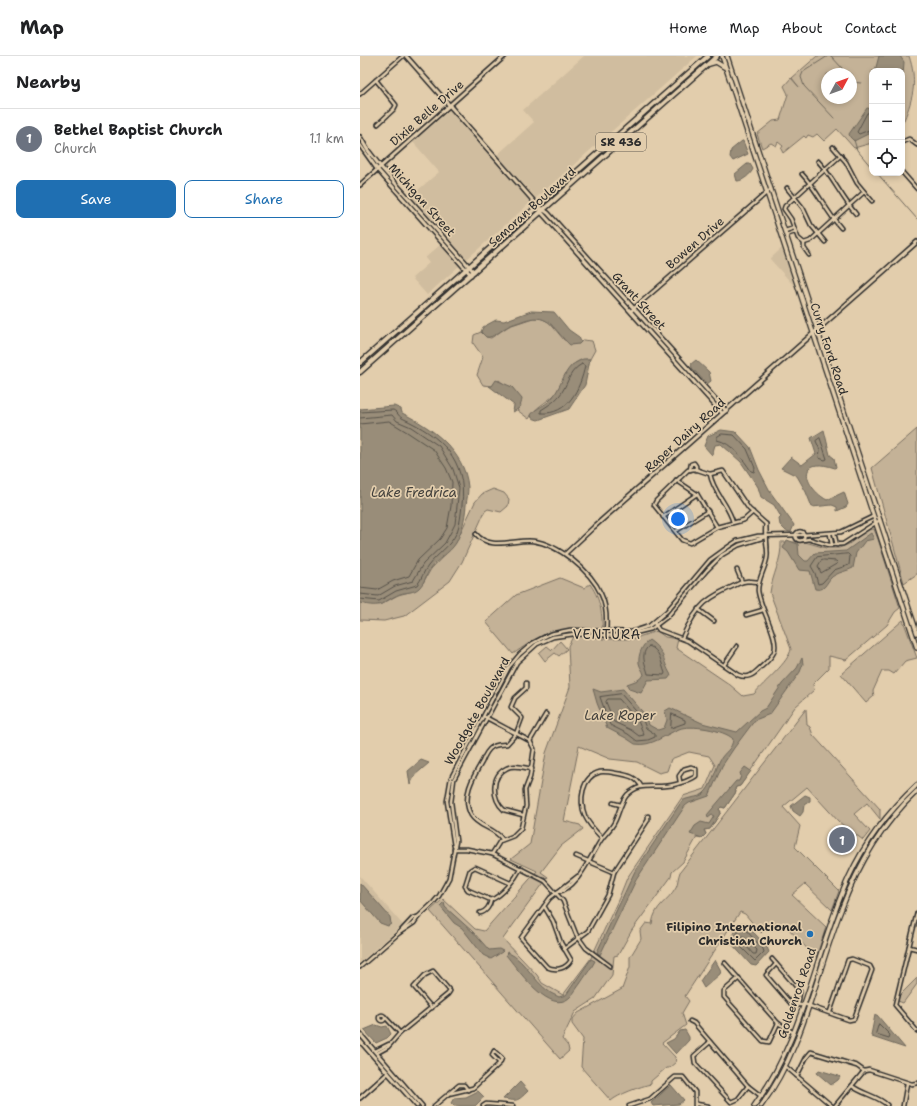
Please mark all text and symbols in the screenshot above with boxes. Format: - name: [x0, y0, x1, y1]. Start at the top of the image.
- text: Map: [20, 15, 64, 40]
- text: Home: [669, 19, 708, 37]
- text: Map: [730, 19, 760, 37]
- text: About: [782, 19, 823, 37]
- text: Contact: [845, 19, 897, 37]
- north arrow: [821, 68, 857, 104]
- map controls: [869, 68, 905, 176]
- button: +: [869, 68, 905, 104]
- text: Nearby: [16, 71, 81, 93]
- street label: Dixie Belle Drive: [387, 76, 467, 149]
- button: −: [869, 104, 905, 140]
- text: Bethel Baptist Church: [54, 120, 223, 140]
- text: 1: [26, 130, 32, 147]
- text: 1.1 km: [309, 130, 344, 147]
- road number: SR 436: [596, 133, 646, 151]
- text: Church: [54, 140, 97, 157]
- button: locate: [869, 140, 905, 176]
- street label: Michigan Street: [385, 160, 459, 240]
- street label: Semoran Boulevard: [485, 163, 579, 250]
- button: Save: [16, 180, 176, 218]
- button: Share: [184, 180, 344, 218]
- street label: Bowen Drive: [663, 213, 728, 273]
- street label: Grant Street: [609, 268, 669, 334]
- street label: Curry Ford Road: [807, 301, 852, 397]
- street label: Raper Dairy Road: [641, 394, 729, 476]
- water label: Lake Fredrica: [371, 484, 457, 501]
- your location: [668, 509, 688, 529]
- district label: VENTURA: [573, 626, 641, 643]
- street label: Woodgate Boulevard: [441, 654, 514, 768]
- water label: Lake Roper: [584, 707, 657, 724]
- pin: 1: [829, 825, 855, 855]
- place label: Filipino International Christian Church: [666, 919, 802, 949]
- marker: Filipino International Christian Church: [805, 929, 815, 939]
- street label: Goldenrod Road: [774, 945, 820, 1041]

